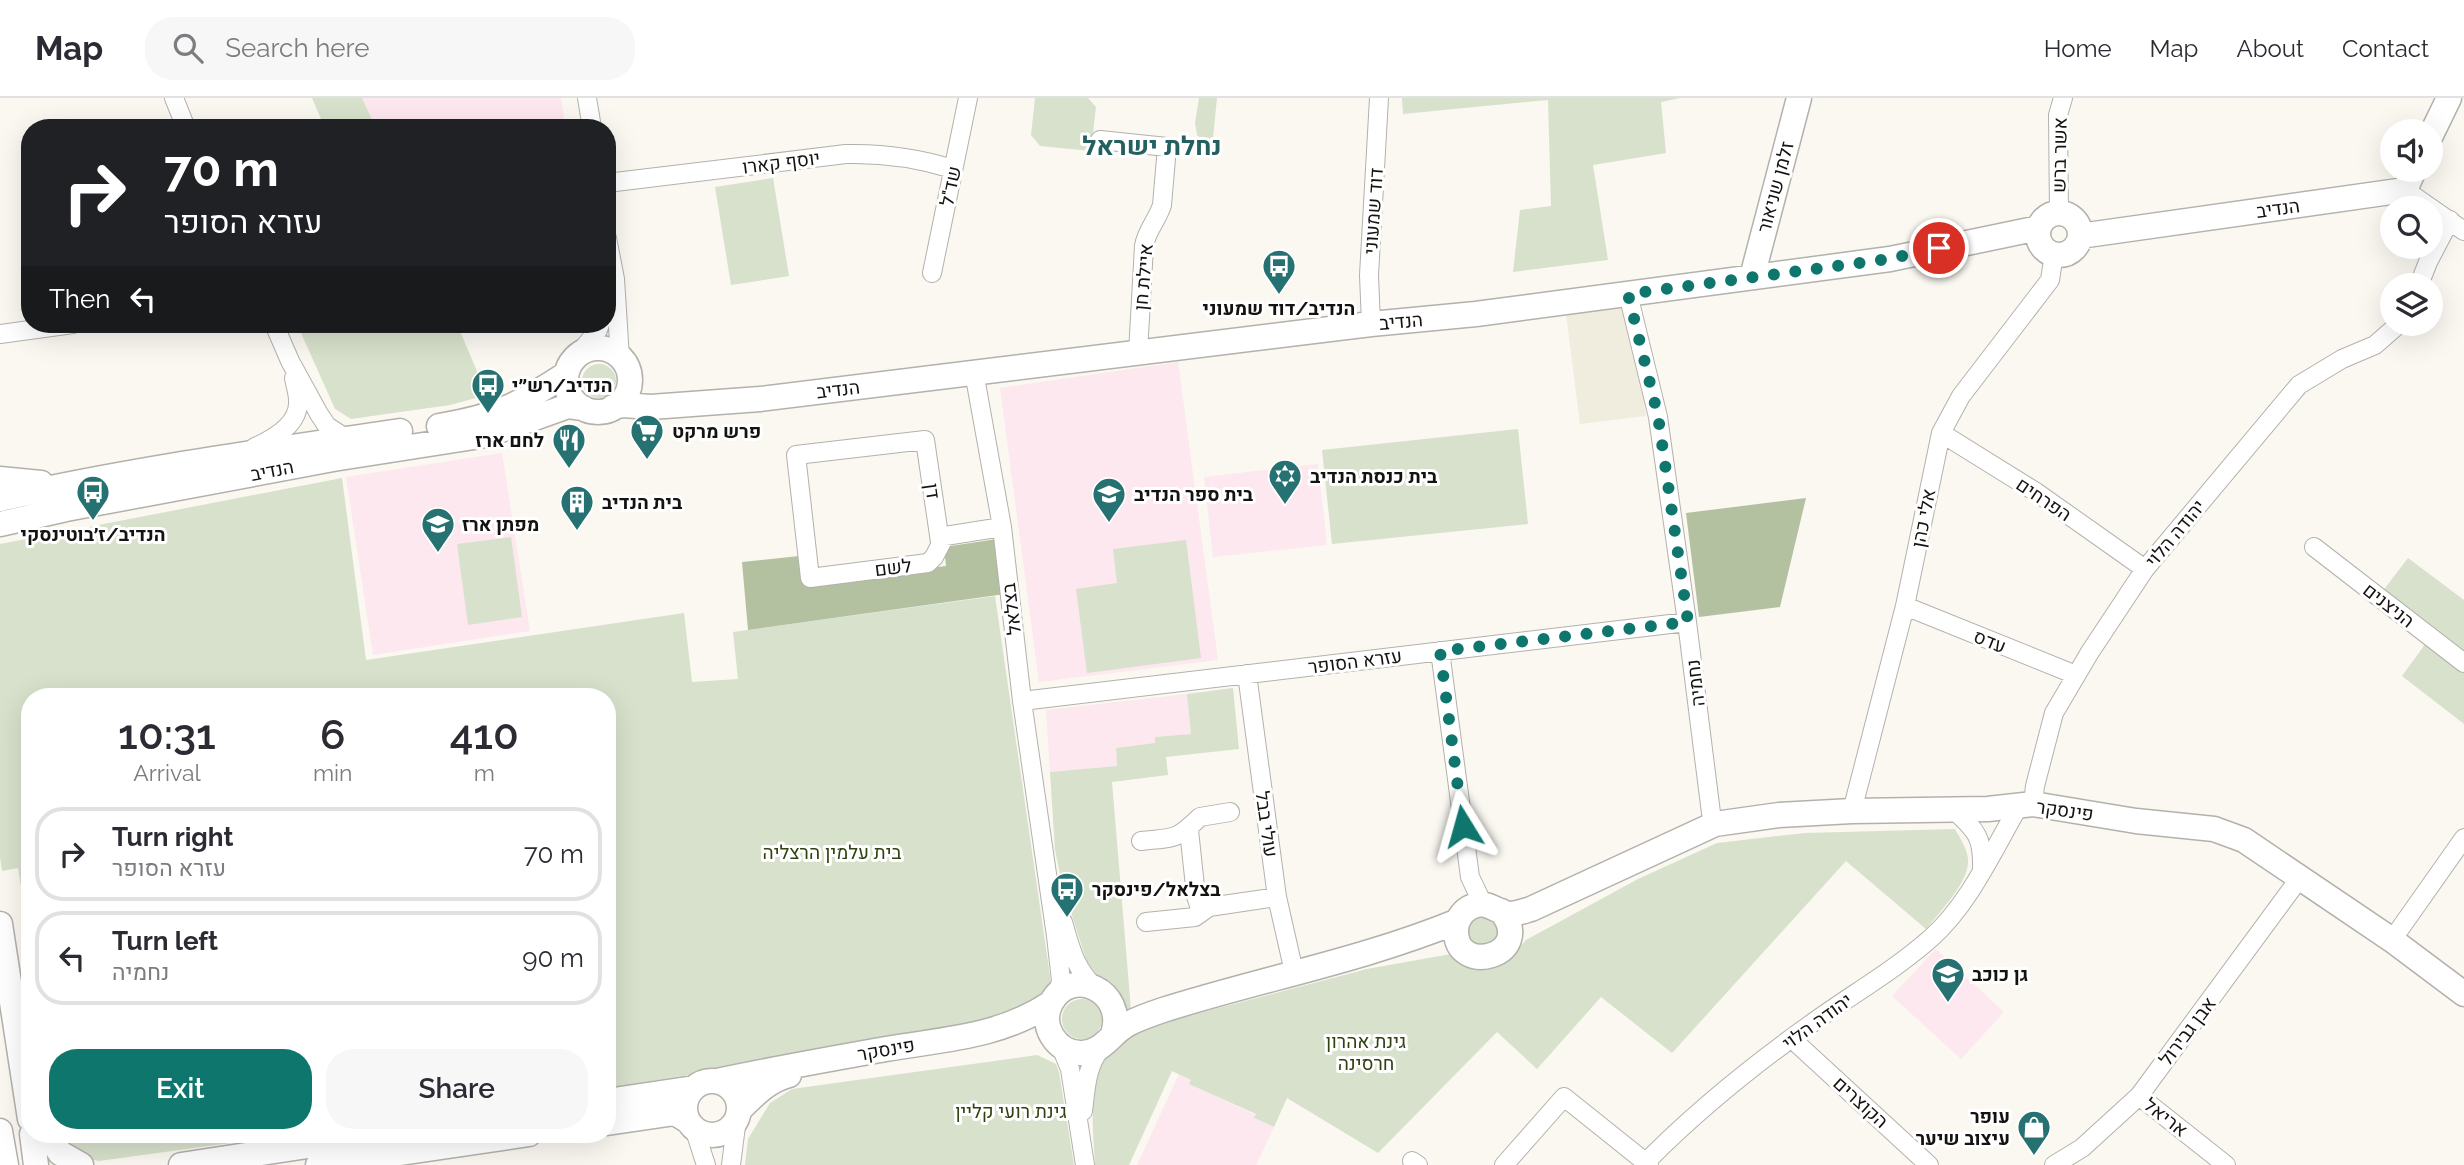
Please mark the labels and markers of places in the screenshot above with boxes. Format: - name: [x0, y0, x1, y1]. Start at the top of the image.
- pin: [1909, 218, 1969, 278]
- bus stop icon: הנדיב/דוד שמעוני: [1260, 247, 1298, 296]
- place label: הנדיב/דוד שמעוני: [1203, 297, 1355, 319]
- bus stop icon: הנדיב/רש״י: [469, 366, 507, 415]
- place label: הנדיב/רש״י: [512, 374, 613, 396]
- supermarket icon: פרש מרקט: [628, 412, 666, 461]
- place label: פרש מרקט: [672, 420, 761, 442]
- restaurant icon: לחם ארז: [550, 421, 588, 470]
- place label: לחם ארז: [475, 429, 544, 451]
- synagogue icon: בית כנסת הנדיב: [1266, 457, 1304, 506]
- place label: בית כנסת הנדיב: [1310, 465, 1438, 487]
- bus stop icon: הנדיב/ז׳בוטינסקי: [74, 473, 112, 522]
- school or university icon: בית ספר הנדיב: [1090, 475, 1128, 524]
- building icon: בית הנדיב: [558, 483, 596, 532]
- place label: בית ספר הנדיב: [1134, 483, 1254, 505]
- place label: בית הנדיב: [602, 491, 683, 513]
- school or university icon: מפתן ארז: [419, 505, 457, 554]
- place label: מפתן ארז: [462, 513, 539, 535]
- place label: הנדיב/ז׳בוטינסקי: [20, 523, 166, 545]
- bus stop icon: בצלאל/פינסקר: [1048, 870, 1086, 919]
- place label: בצלאל/פינסקר: [1092, 878, 1221, 900]
- school or university icon: גן כוכב: [1929, 955, 1967, 1004]
- place label: גן כוכב: [1972, 963, 2028, 985]
- place label: עופר עיצוב שיער: [1916, 1105, 2010, 1149]
- shop icon: עופר עיצוב שיער: [2015, 1108, 2053, 1157]

